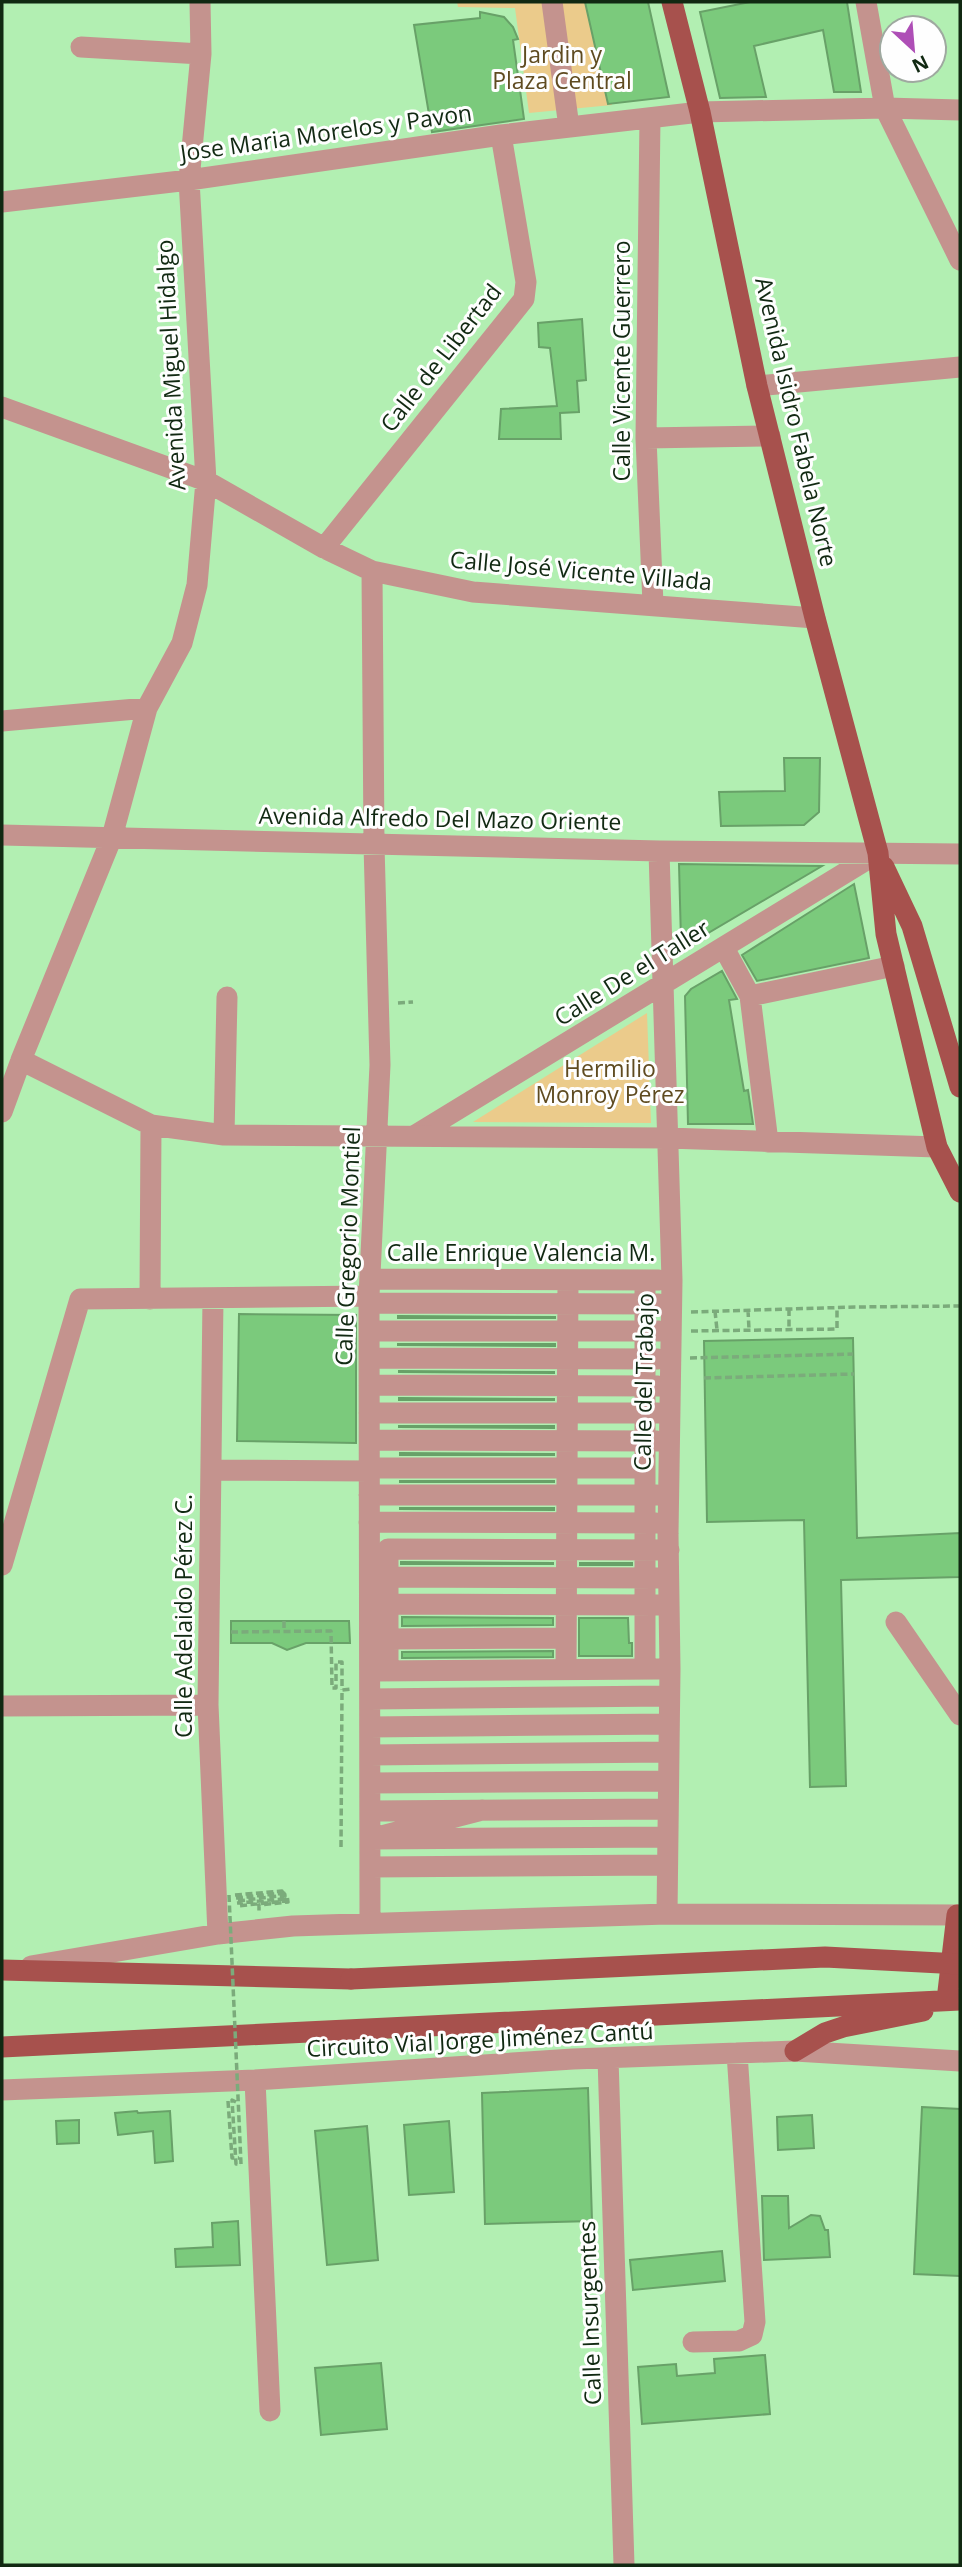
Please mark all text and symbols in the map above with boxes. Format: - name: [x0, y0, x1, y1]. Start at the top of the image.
- north arrow: [878, 14, 948, 84]
- park label: Jardin y Plaza Central: [492, 38, 632, 96]
- text: N: [908, 49, 933, 79]
- street label: Jose Maria Morelos y Pavon: [176, 96, 474, 169]
- street label: Avenida Miguel Hidalgo: [147, 239, 193, 491]
- street label: Calle Vicente Guerrero: [605, 240, 637, 482]
- street label: Avenida Isidro Fabela Norte: [748, 274, 846, 570]
- street label: Calle de Libertad: [372, 277, 508, 438]
- street label: Calle José Vicente Villada: [449, 543, 714, 597]
- street label: Avenida Alfredo Del Mazo Oriente: [258, 799, 622, 837]
- street label: Calle De el Taller: [548, 911, 716, 1033]
- park label: Hermilio Monroy Pérez: [535, 1052, 685, 1110]
- street label: Calle Gregorio Montiel: [327, 1126, 367, 1366]
- street label: Calle Enrique Valencia M.: [387, 1236, 655, 1268]
- street label: Calle del Trabajo: [625, 1293, 661, 1471]
- street label: Calle Adelaido Pérez C.: [167, 1494, 199, 1738]
- street label: Circuito Vial Jorge Jiménez Cantú: [306, 2014, 654, 2064]
- street label: Calle Insurgentes: [570, 2220, 608, 2406]

